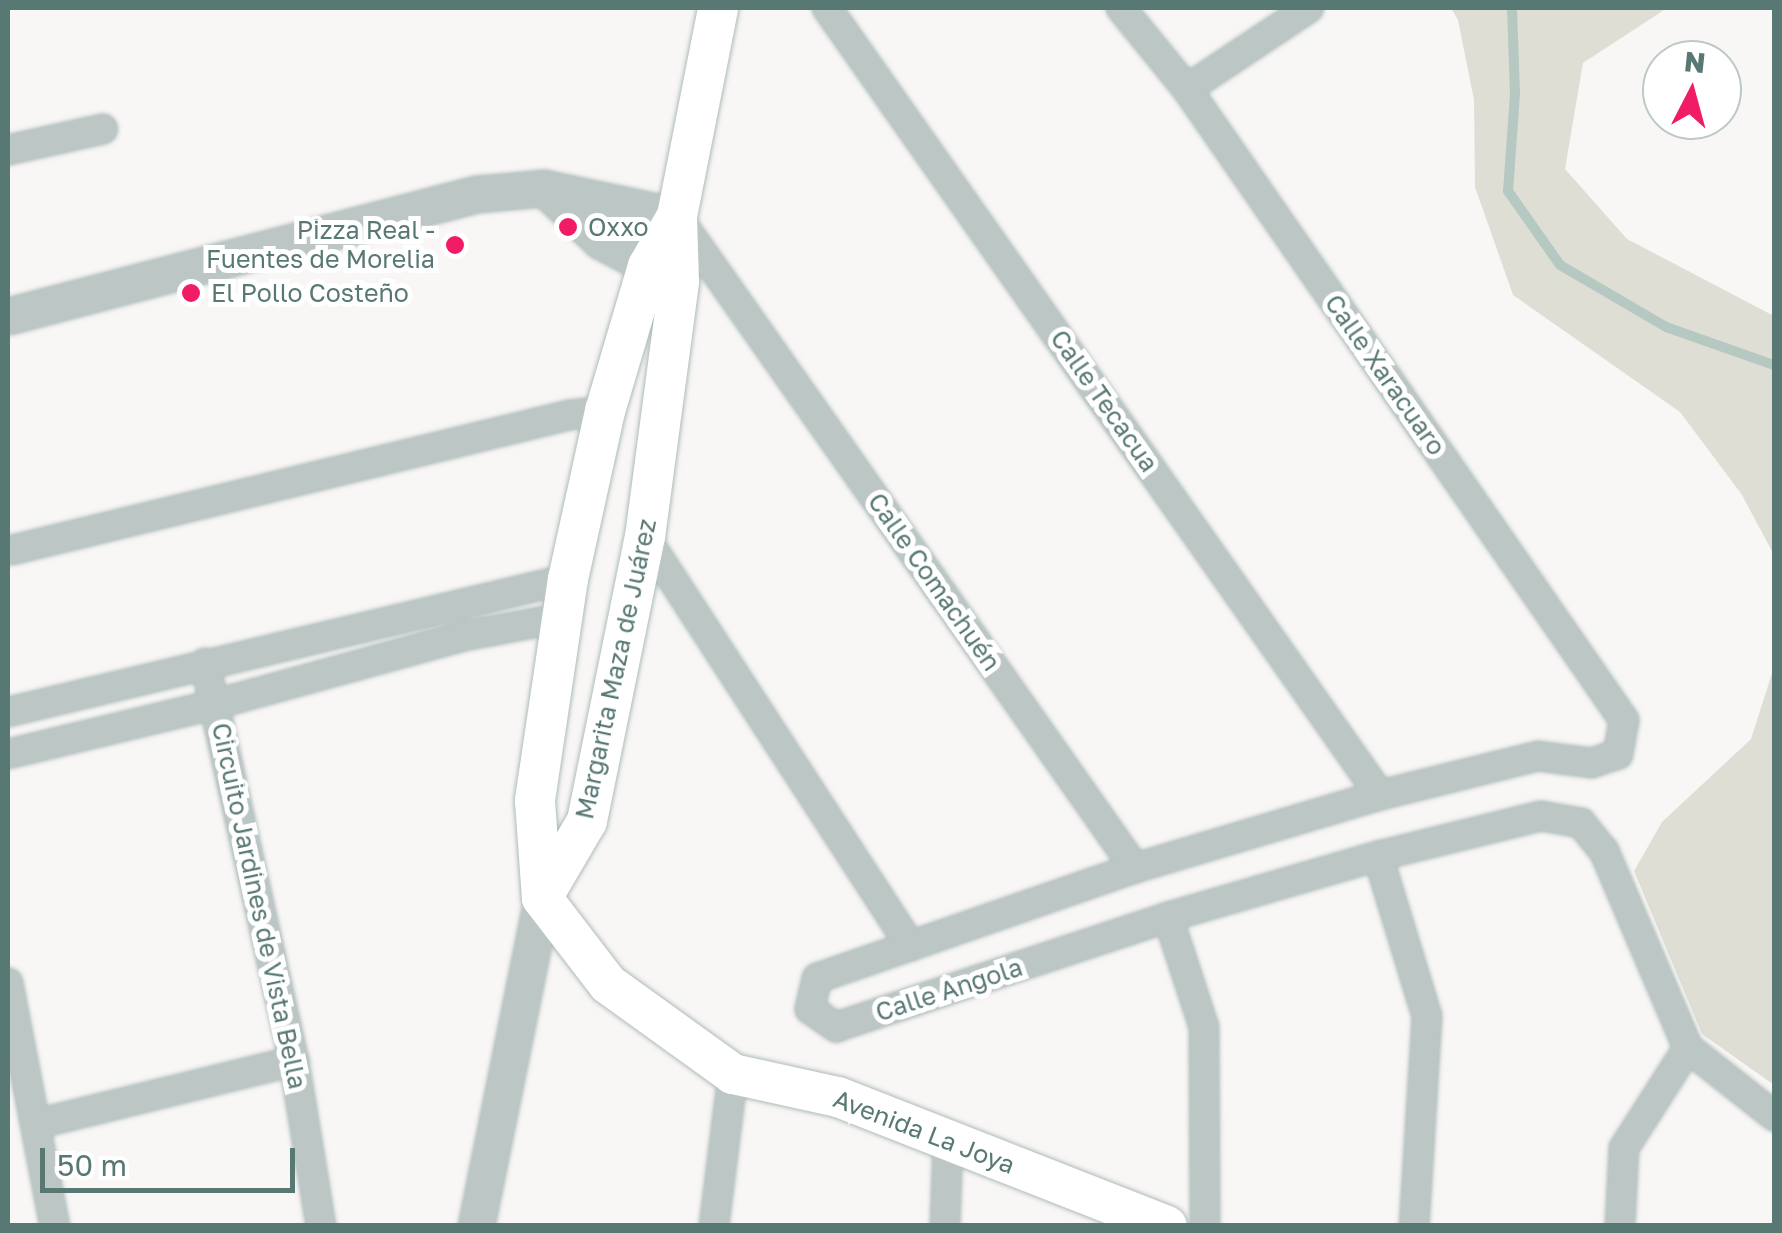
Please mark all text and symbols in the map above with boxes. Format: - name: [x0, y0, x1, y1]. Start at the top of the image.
- north arrow: [1642, 40, 1742, 140]
- text: N: [1683, 44, 1707, 79]
- place label: Oxxo: [588, 212, 648, 242]
- place label: Pizza Real - Fuentes de Morelia: [206, 216, 435, 275]
- marker: Oxxo: [557, 216, 579, 238]
- marker: Pizza Real - Fuentes de Morelia: [444, 234, 466, 256]
- place label: El Pollo Costeño: [211, 278, 409, 308]
- marker: El Pollo Costeño: [180, 282, 202, 304]
- street label: Calle Xaracuaro: [1319, 289, 1451, 461]
- street label: Calle Tecacua: [1044, 324, 1164, 478]
- street label: Calle Comachuén: [862, 487, 1006, 677]
- street label: Margarita Maza de Juárez: [569, 516, 663, 822]
- street label: Circuito Jardines de Vista Bella: [206, 720, 312, 1092]
- street label: Calle Angola: [872, 952, 1026, 1028]
- street label: Avenida La Joya: [829, 1084, 1019, 1180]
- scale bar: [45, 1128, 300, 1190]
- text: 50 m: [57, 1147, 127, 1183]

